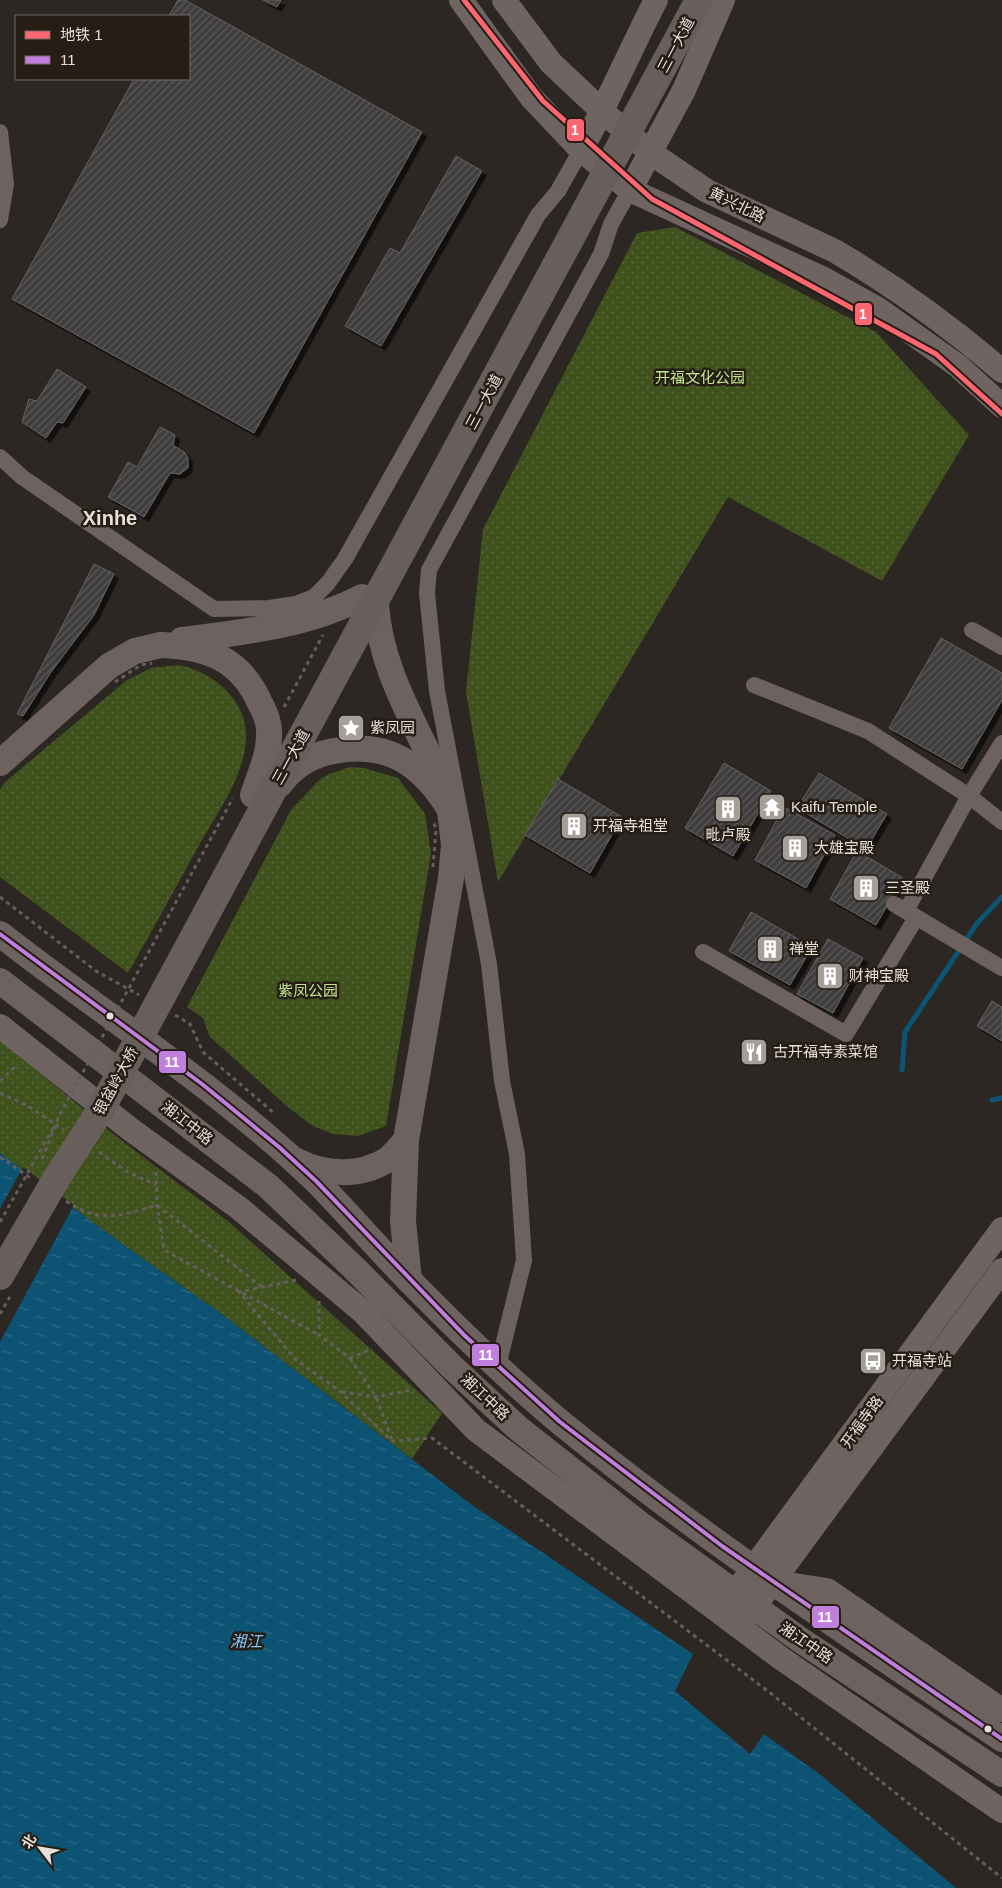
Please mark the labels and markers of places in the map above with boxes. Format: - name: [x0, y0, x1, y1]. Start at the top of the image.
- place icon: 紫凤园: [336, 713, 366, 743]
- place label: 紫凤园: [370, 719, 415, 736]
- temple icon: Kaifu Temple: [757, 792, 787, 822]
- building icon: 毗卢殿: [713, 794, 743, 824]
- place label: Kaifu Temple: [791, 798, 877, 815]
- building icon: 开福寺祖堂: [559, 811, 589, 841]
- place label: 开福寺祖堂: [593, 817, 668, 834]
- place label: 毗卢殿: [705, 826, 751, 843]
- building icon: 大雄宝殿: [780, 833, 810, 863]
- place label: 大雄宝殿: [814, 839, 874, 856]
- building icon: 三圣殿: [851, 873, 881, 903]
- place label: 三圣殿: [885, 879, 930, 896]
- building icon: 禅堂: [755, 934, 785, 964]
- place label: 禅堂: [789, 940, 819, 957]
- building icon: 财神宝殿: [815, 961, 845, 991]
- place label: 财神宝殿: [849, 967, 909, 984]
- unlabelled marker: [105, 1011, 115, 1021]
- restaurant icon: 古开福寺素菜馆: [739, 1037, 769, 1067]
- place label: 古开福寺素菜馆: [773, 1043, 878, 1060]
- bus stop icon: 开福寺站: [858, 1346, 888, 1376]
- place label: 开福寺站: [892, 1352, 952, 1369]
- unlabelled marker: [983, 1724, 993, 1734]

